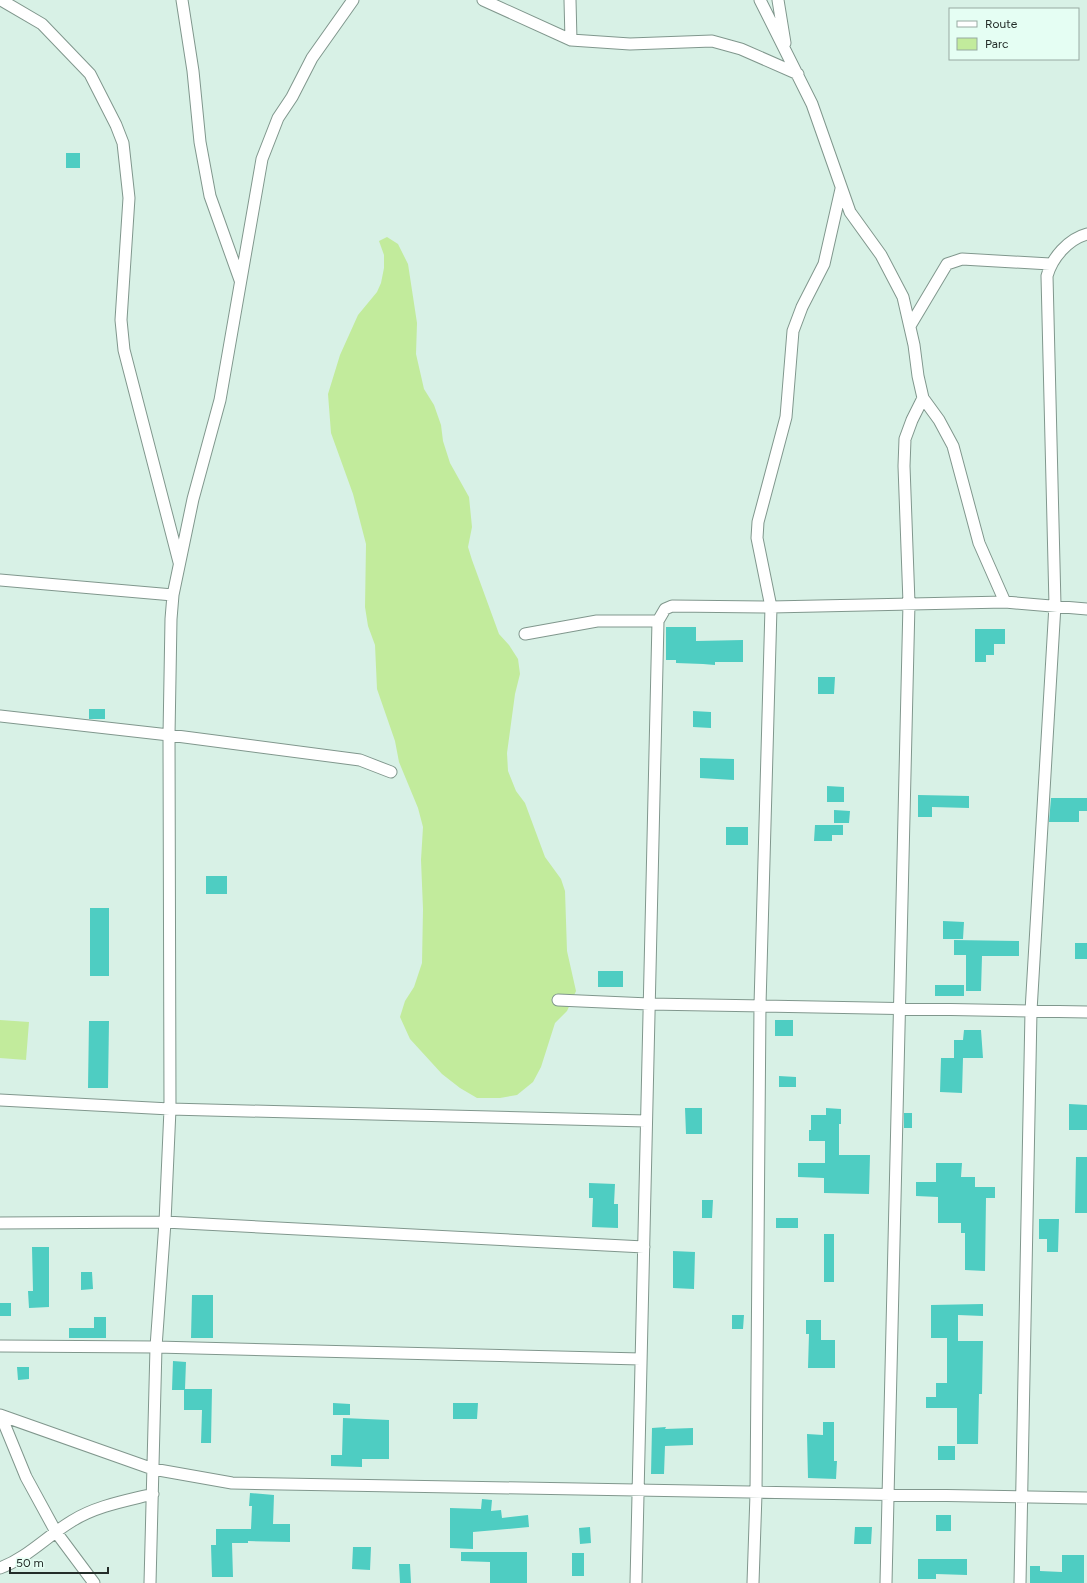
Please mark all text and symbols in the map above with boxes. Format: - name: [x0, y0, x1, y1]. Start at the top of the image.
- legend: [949, 8, 1079, 60]
- text: Route: [985, 17, 1018, 31]
- text: Parc: [985, 37, 1009, 51]
- scale bar: [10, 1549, 108, 1575]
- text: 50 m: [16, 1556, 44, 1570]

